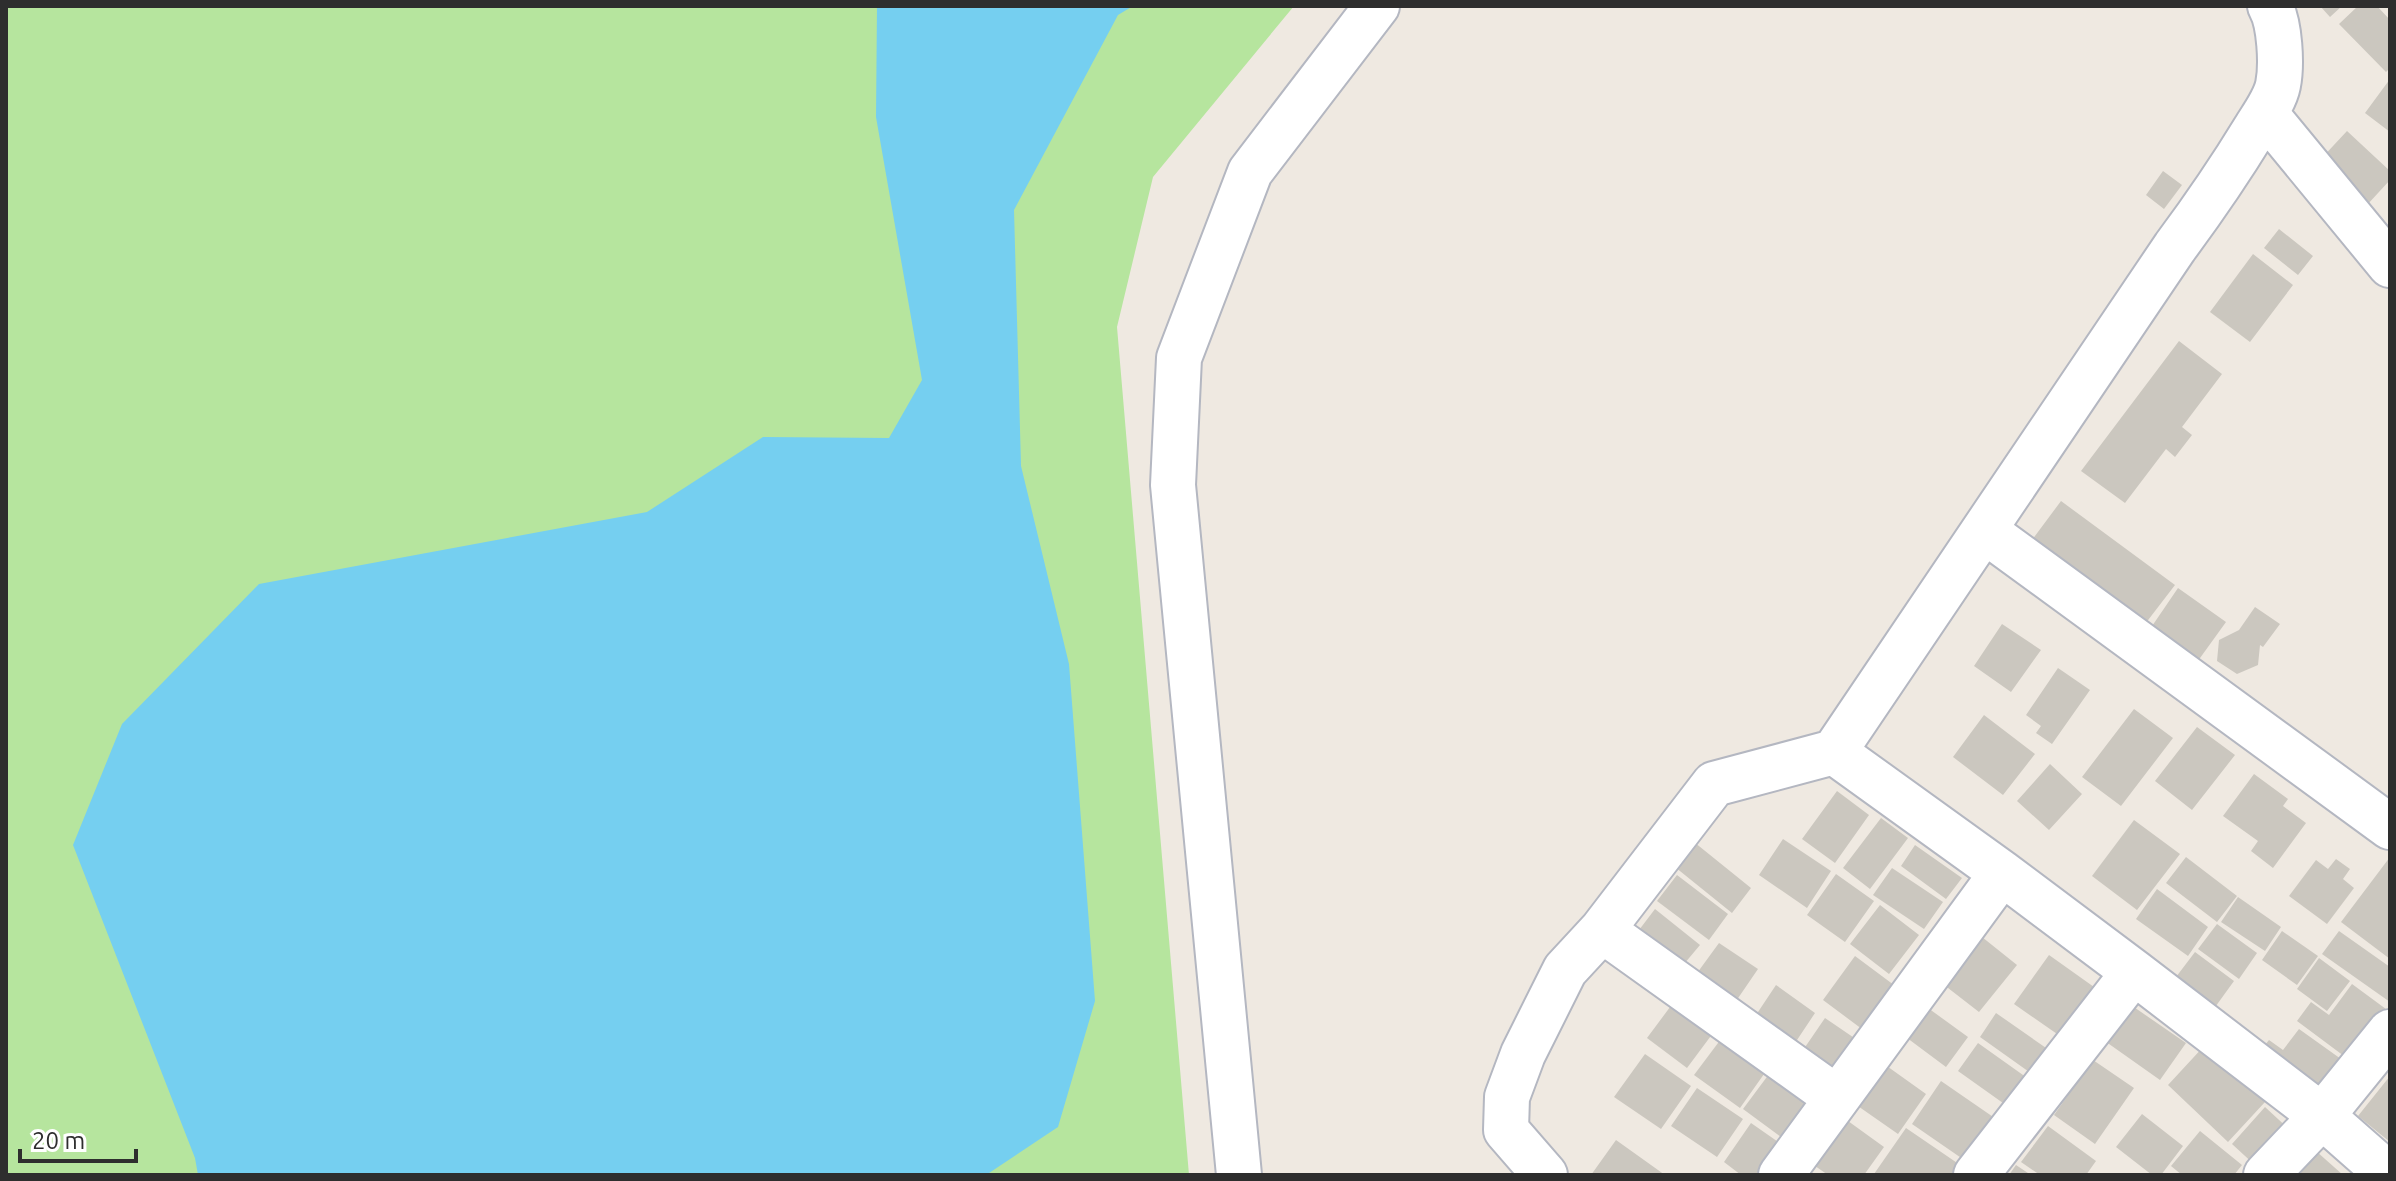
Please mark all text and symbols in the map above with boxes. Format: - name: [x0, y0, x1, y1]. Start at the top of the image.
- scale bar: [20, 1113, 136, 1163]
- text: 20 m: [32, 1127, 85, 1154]

